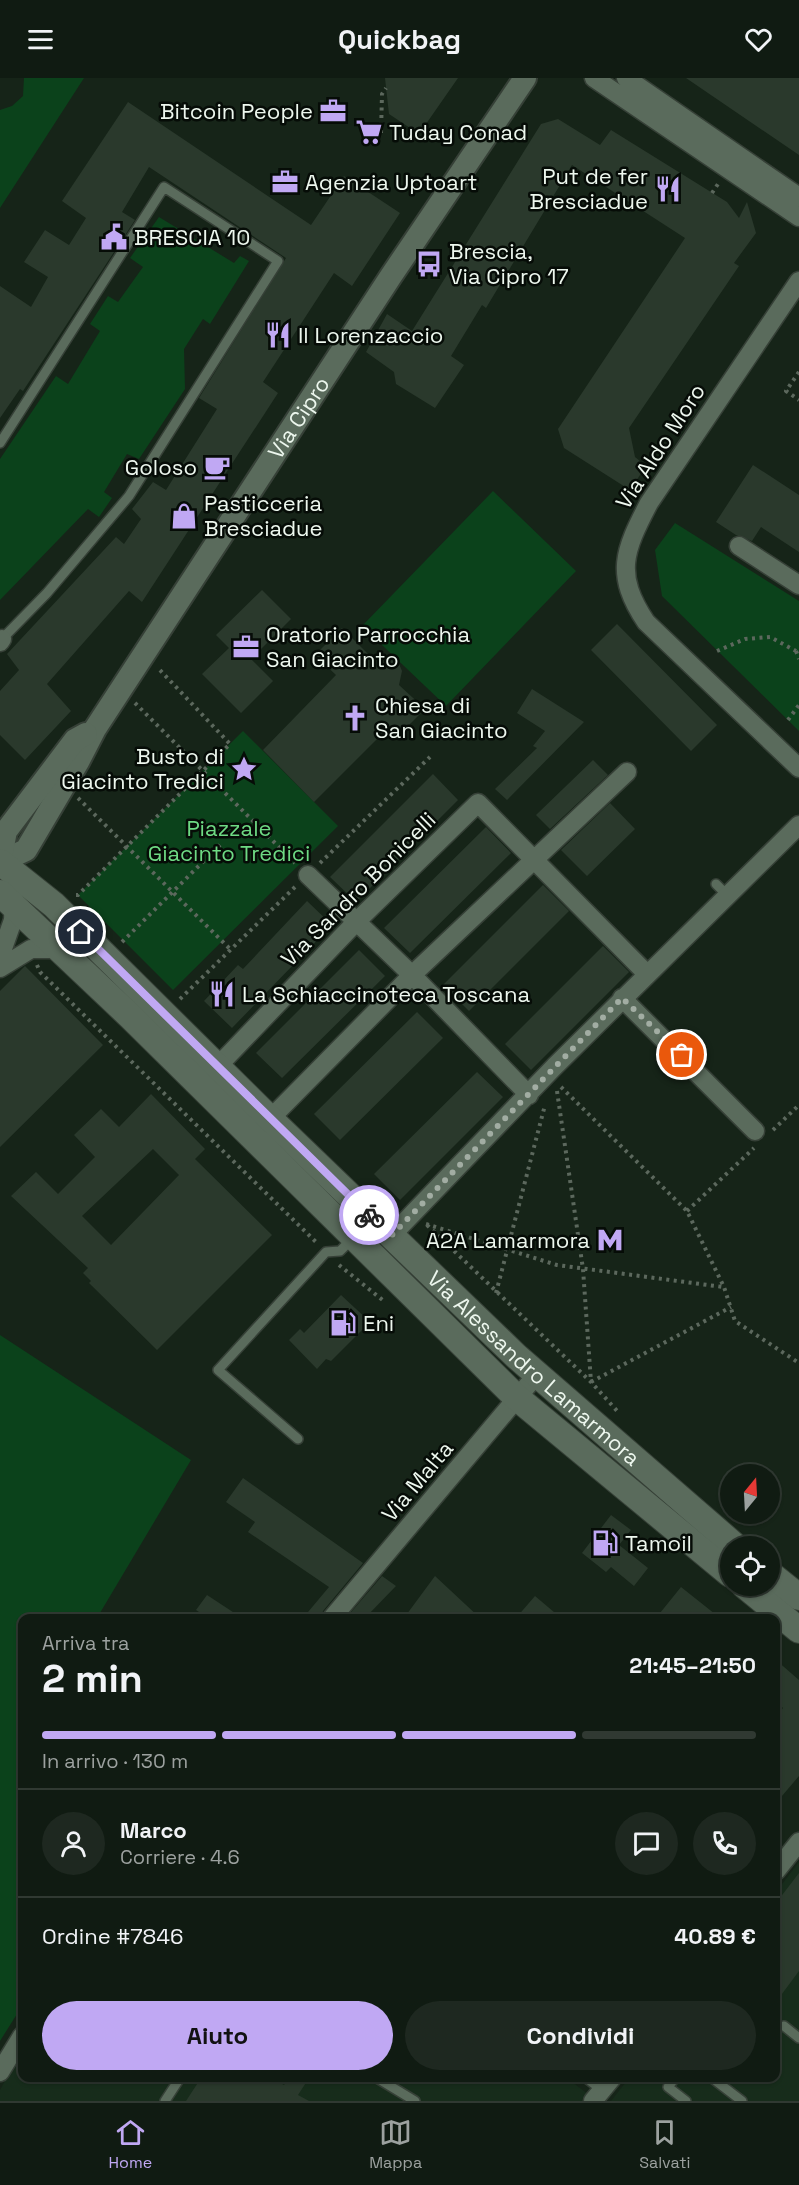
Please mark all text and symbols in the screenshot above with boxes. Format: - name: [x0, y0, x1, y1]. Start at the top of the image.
- text: Quickbag: [338, 22, 461, 57]
- icon: menu: [24, 23, 57, 56]
- icon: heart: [742, 23, 775, 56]
- office icon: Bitcoin People: [318, 96, 348, 126]
- place label: Bitcoin People: [160, 97, 313, 125]
- supermarket icon: Tuday Conad: [354, 117, 384, 147]
- place label: Tuday Conad: [389, 118, 527, 146]
- place label: Put de fer Bresciadue: [529, 162, 648, 215]
- office icon: Agenzia Uptoart: [270, 167, 300, 197]
- place label: Agenzia Uptoart: [305, 168, 477, 196]
- restaurant icon: Put de fer Bresciadue: [653, 174, 683, 204]
- public building icon: BRESCIA 10: [99, 222, 129, 252]
- place label: BRESCIA 10: [134, 223, 250, 251]
- place label: Brescia, Via Cipro 17: [449, 237, 569, 290]
- bus stop icon: Brescia, Via Cipro 17: [414, 249, 444, 279]
- restaurant icon: Il Lorenzaccio: [263, 320, 293, 350]
- place label: Il Lorenzaccio: [298, 321, 443, 349]
- street label: Via Cipro: [261, 371, 336, 464]
- street label: Via Aldo Moro: [609, 378, 711, 514]
- cafe icon: Goloso: [202, 452, 232, 482]
- place label: Goloso: [125, 453, 197, 481]
- place label: Pasticceria Bresciadue: [204, 489, 323, 542]
- shop icon: Pasticceria Bresciadue: [169, 501, 199, 531]
- place label: Oratorio Parrocchia San Giacinto: [266, 620, 470, 673]
- office icon: Oratorio Parrocchia San Giacinto: [231, 632, 261, 662]
- place label: Chiesa di San Giacinto: [375, 691, 508, 744]
- church icon: Chiesa di San Giacinto: [340, 703, 370, 733]
- place label: Busto di Giacinto Tredici: [61, 742, 224, 795]
- place icon: Busto di Giacinto Tredici: [229, 754, 259, 784]
- street label: Via Sandro Bonicelli: [275, 806, 441, 972]
- park label: Piazzale Giacinto Tredici: [148, 814, 310, 867]
- pin: [55, 906, 106, 957]
- icon: home: [64, 915, 97, 948]
- restaurant icon: La Schiaccinoteca Toscana: [207, 979, 237, 1009]
- place label: La Schiaccinoteca Toscana: [242, 980, 530, 1008]
- pin: [656, 1029, 707, 1080]
- icon: bag: [665, 1038, 698, 1071]
- courier: [339, 1185, 399, 1245]
- icon: bike: [353, 1199, 386, 1232]
- metro station icon: A2A Lamarmora: [595, 1225, 625, 1255]
- place label: A2A Lamarmora: [426, 1226, 590, 1254]
- street label: Via Alessandro Lamarmora: [422, 1264, 646, 1472]
- fuel station icon: Eni: [328, 1308, 358, 1338]
- place label: Eni: [363, 1309, 394, 1337]
- street label: Via Malta: [375, 1435, 459, 1527]
- north arrow: [720, 1464, 780, 1524]
- map controls: [720, 1464, 780, 1596]
- fuel station icon: Tamoil: [590, 1528, 620, 1558]
- place label: Tamoil: [625, 1529, 692, 1557]
- button: locate: [720, 1536, 780, 1596]
- text: Arriva tra: [42, 1630, 130, 1656]
- text: 21:45–21:50: [629, 1651, 756, 1679]
- text: 2 min: [42, 1654, 143, 1703]
- text: In arrivo · 130 m: [42, 1748, 188, 1774]
- button: person: [42, 1812, 105, 1875]
- button: chat: [615, 1812, 678, 1875]
- button: phone: [693, 1812, 756, 1875]
- text: Marco: [120, 1816, 187, 1844]
- text: Corriere · 4.6: [120, 1844, 240, 1870]
- text: Ordine #7846: [42, 1922, 183, 1950]
- text: 40.89 €: [674, 1922, 756, 1950]
- button: Aiuto: [42, 2001, 393, 2070]
- button: Condividi: [405, 2001, 756, 2070]
- tab: Home: [109, 2116, 152, 2173]
- tab: Mappa: [369, 2116, 422, 2173]
- tab: Salvati: [639, 2116, 690, 2173]

